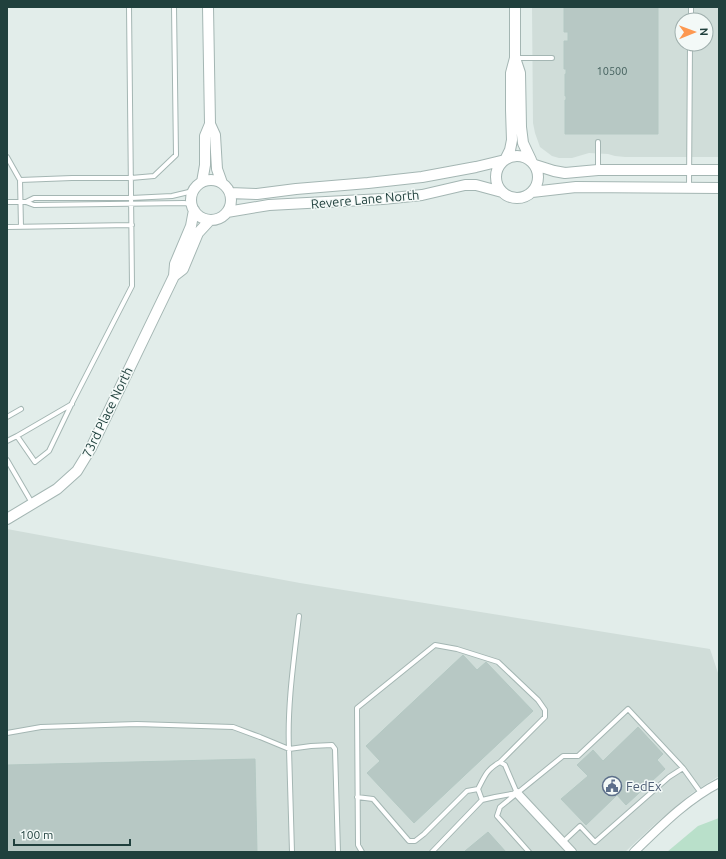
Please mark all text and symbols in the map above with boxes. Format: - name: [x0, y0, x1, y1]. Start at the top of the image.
- north arrow: [674, 12, 714, 52]
- text: N: [698, 28, 710, 36]
- house number: 10500: [596, 65, 628, 77]
- street label: Revere Lane North: [310, 187, 420, 211]
- street label: 73rd Place North: [79, 365, 135, 459]
- public building icon: FedEx: [601, 775, 623, 797]
- place label: FedEx: [626, 779, 662, 793]
- scale bar: [14, 821, 130, 847]
- text: 100 m: [20, 828, 53, 841]

